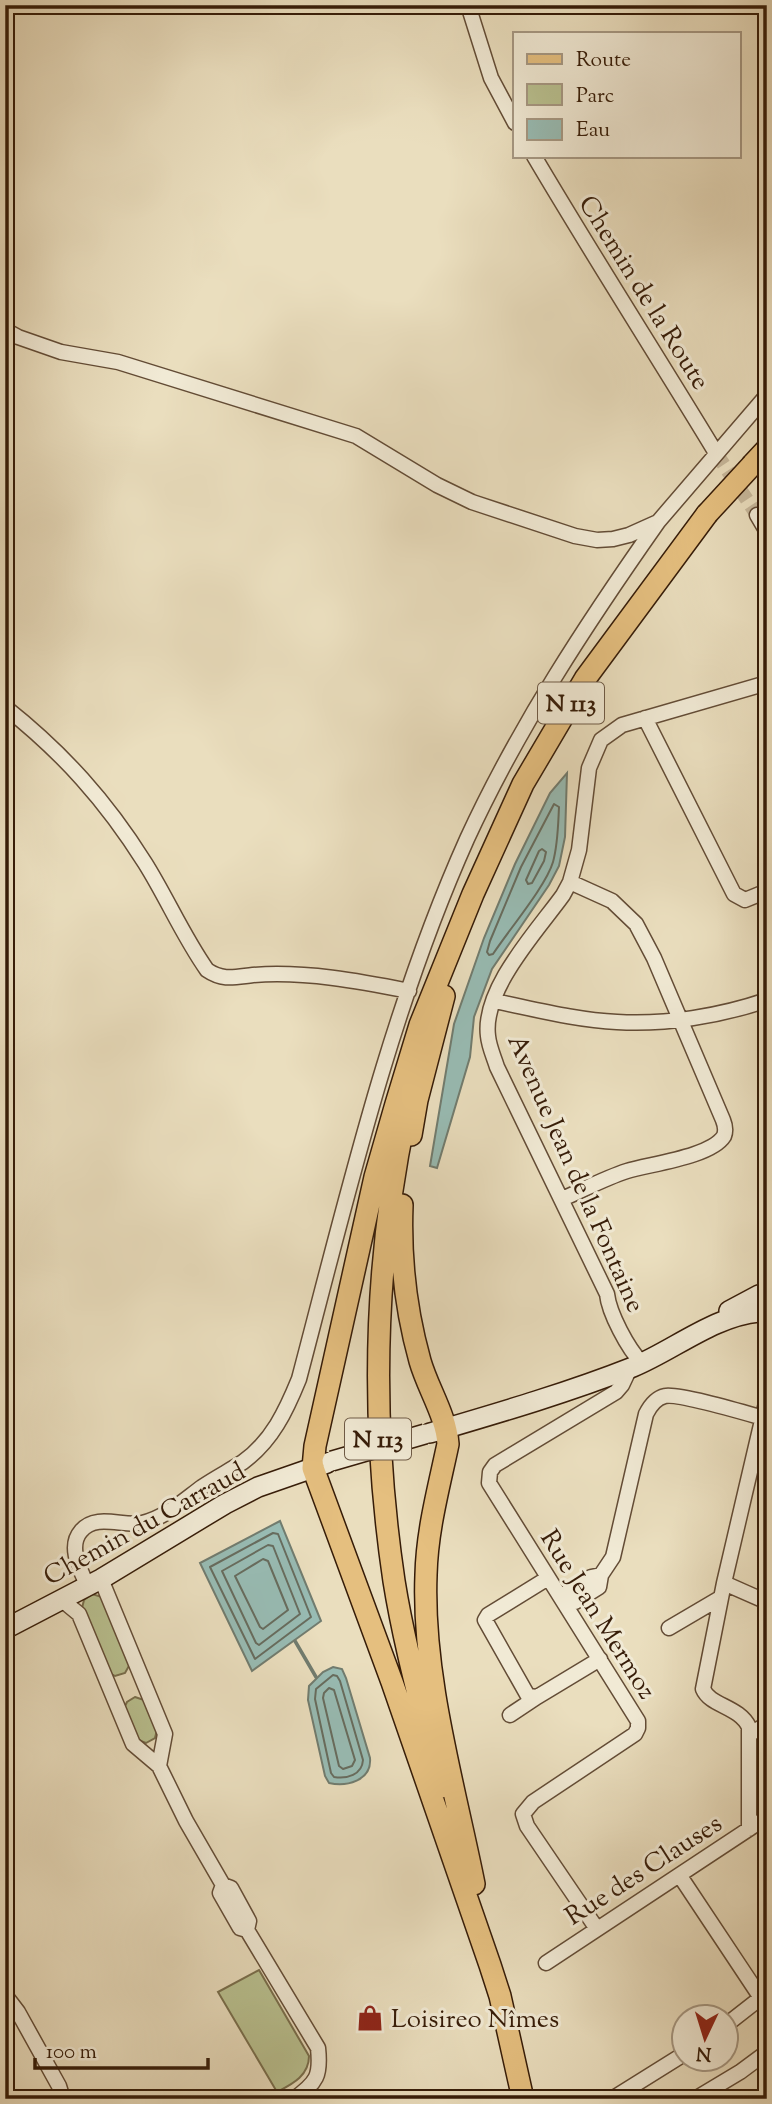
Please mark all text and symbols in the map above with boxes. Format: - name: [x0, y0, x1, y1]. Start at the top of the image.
- legend: [513, 32, 740, 158]
- text: Route: [576, 46, 631, 76]
- text: Parc: [576, 82, 614, 112]
- text: Eau: [576, 116, 610, 146]
- street label: Chemin de la Route: [568, 189, 718, 398]
- road number: N 113: [538, 682, 604, 724]
- street label: Avenue Jean de la Fontaine: [497, 1029, 653, 1319]
- road number: N 113: [345, 1419, 411, 1460]
- street label: Chemin du Carraud: [37, 1454, 253, 1596]
- street label: Rue Jean Mermoz: [530, 1523, 664, 1707]
- street label: Rue des Clauses: [559, 1806, 730, 1936]
- place label: Loisireo Nîmes: [391, 2002, 559, 2039]
- north arrow: [670, 2002, 740, 2072]
- shop icon: Loisireo Nîmes: [355, 2003, 385, 2033]
- scale bar: [35, 2027, 208, 2071]
- text: 100 m: [46, 2038, 97, 2068]
- text: N: [695, 2038, 712, 2066]

